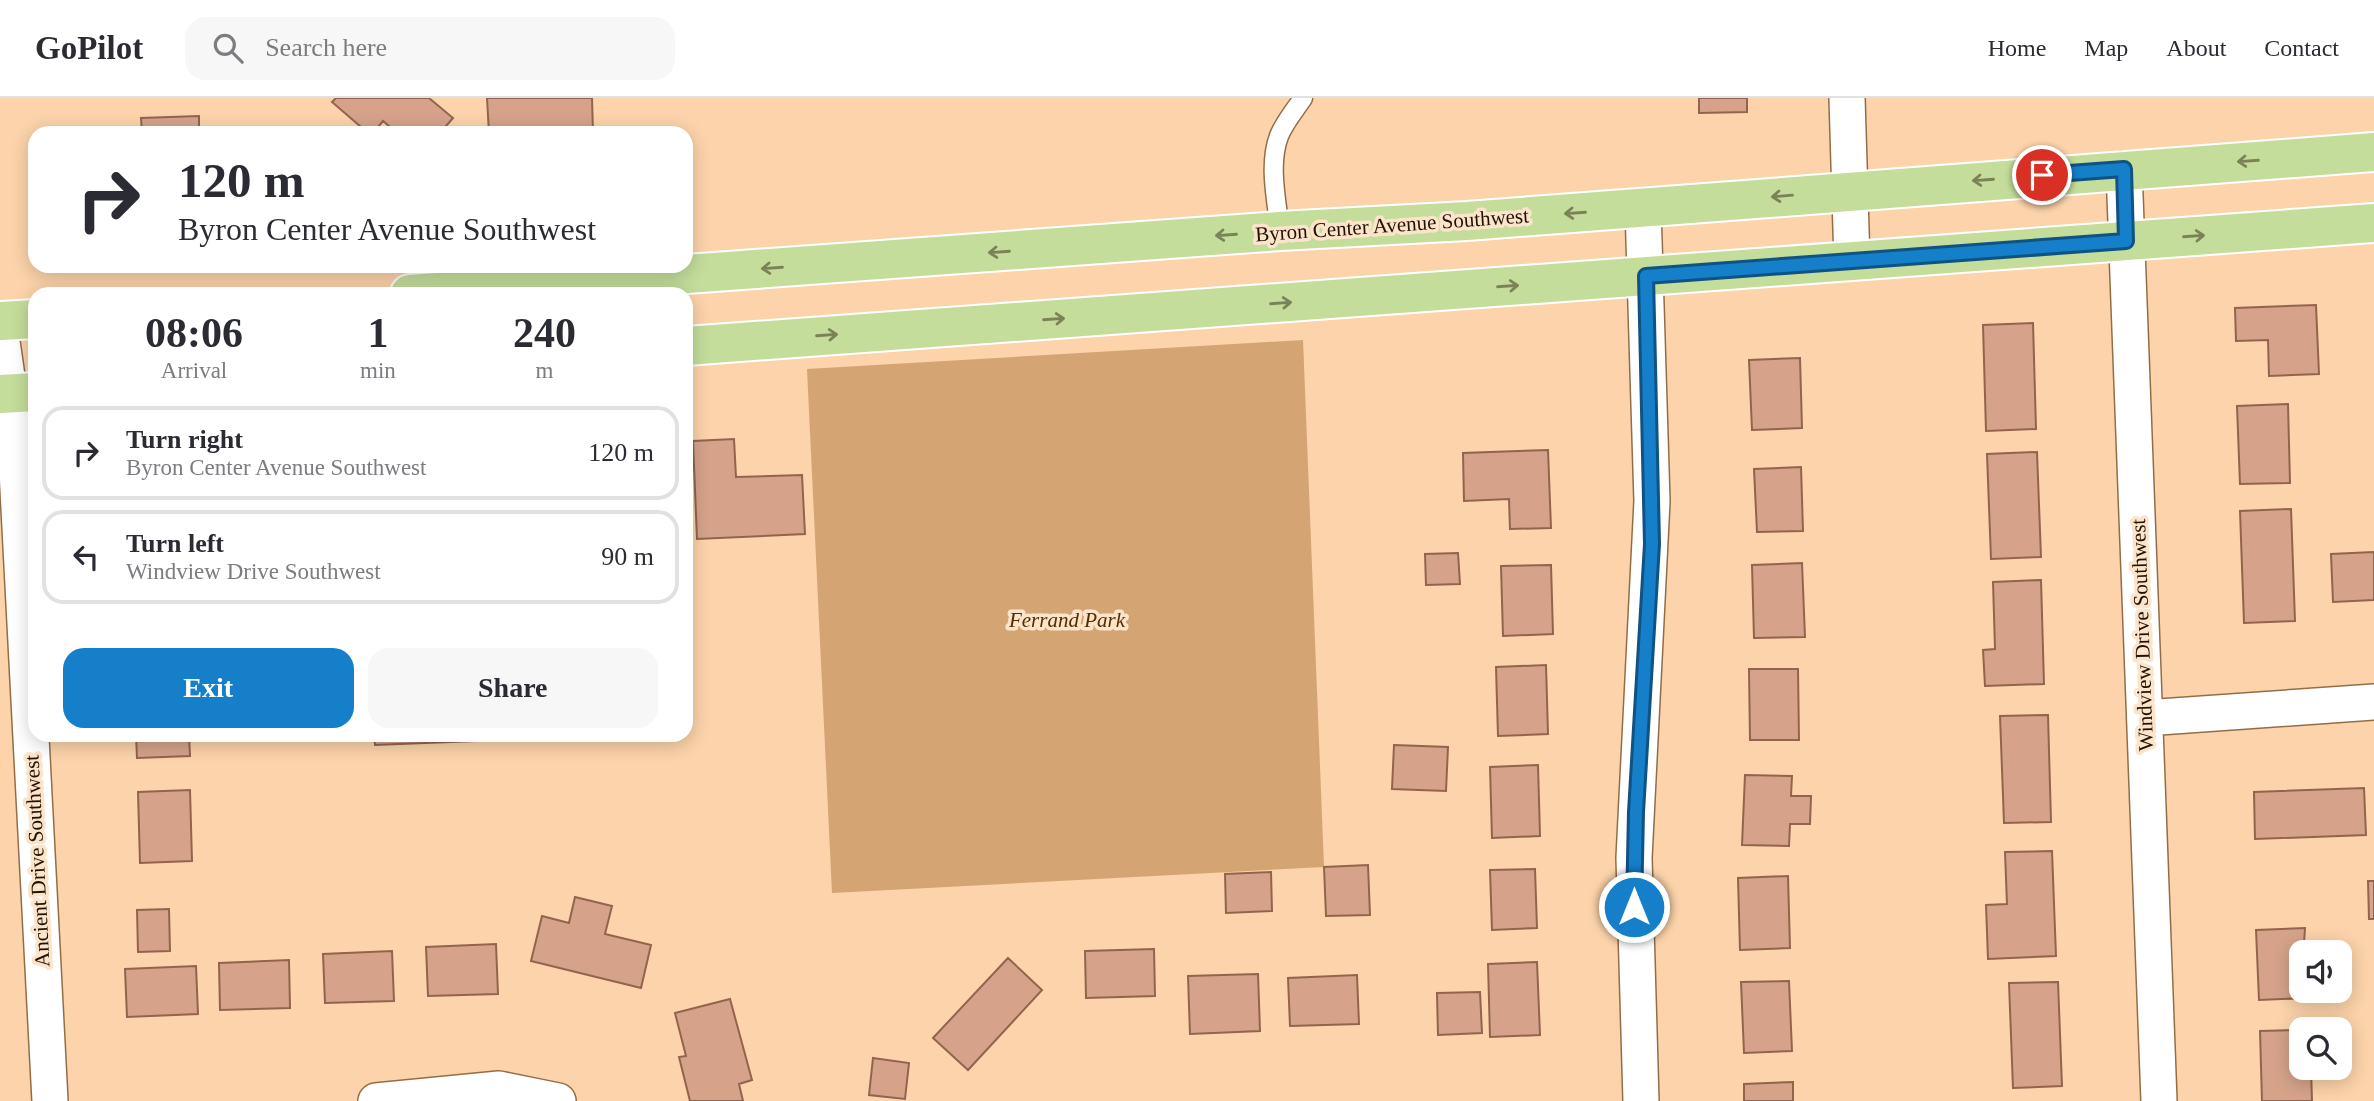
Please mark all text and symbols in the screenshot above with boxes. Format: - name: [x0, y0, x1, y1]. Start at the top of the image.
- search box: [185, 17, 675, 80]
- icon: search: [209, 29, 247, 67]
- text: GoPilot: [35, 30, 143, 66]
- text: Search here: [265, 33, 387, 62]
- text: Home: [1988, 35, 2046, 61]
- text: Map: [2084, 35, 2128, 61]
- text: About: [2166, 35, 2226, 61]
- text: Contact: [2264, 35, 2339, 61]
- pin: [2012, 145, 2072, 205]
- text: 120 m: [178, 153, 305, 208]
- icon: right: [63, 154, 154, 245]
- one-way arrow: [2236, 154, 2259, 167]
- icon: arrive: [2023, 156, 2061, 194]
- one-way arrow: [1972, 174, 1995, 187]
- one-way arrow: [1771, 189, 1794, 202]
- street label: Byron Center Avenue Southwest: [1254, 203, 1530, 247]
- one-way arrow: [1564, 207, 1587, 220]
- text: Byron Center Avenue Southwest: [178, 211, 596, 247]
- one-way arrow: [1215, 229, 1237, 242]
- one-way arrow: [2183, 229, 2205, 242]
- one-way arrow: [987, 245, 1010, 258]
- one-way arrow: [761, 262, 784, 275]
- one-way arrow: [1496, 280, 1519, 293]
- one-way arrow: [1269, 296, 1292, 309]
- text: 08:06: [145, 310, 243, 356]
- text: 1: [367, 310, 388, 356]
- text: 240: [513, 310, 576, 356]
- one-way arrow: [1043, 312, 1065, 325]
- one-way arrow: [816, 328, 838, 341]
- text: Arrival: [161, 358, 227, 383]
- text: min: [360, 358, 396, 383]
- text: m: [535, 358, 553, 383]
- text: Turn right: [126, 425, 243, 454]
- icon: right: [67, 434, 105, 472]
- text: 120 m: [588, 438, 654, 467]
- text: Byron Center Avenue Southwest: [126, 455, 426, 480]
- street label: Windview Drive Southwest: [2126, 518, 2158, 752]
- text: Turn left: [126, 529, 224, 558]
- icon: left: [67, 538, 105, 576]
- text: 90 m: [601, 542, 654, 571]
- text: Windview Drive Southwest: [126, 559, 381, 584]
- park label: Ferrand Park: [1008, 608, 1126, 632]
- button: Exit: [63, 648, 354, 728]
- button: Share: [368, 648, 658, 728]
- street label: Ancient Drive Southwest: [19, 754, 55, 968]
- position arrow: [1597, 870, 1671, 944]
- map controls: [2289, 940, 2352, 1080]
- button: sound: [2289, 940, 2352, 1003]
- button: search: [2289, 1017, 2352, 1080]

